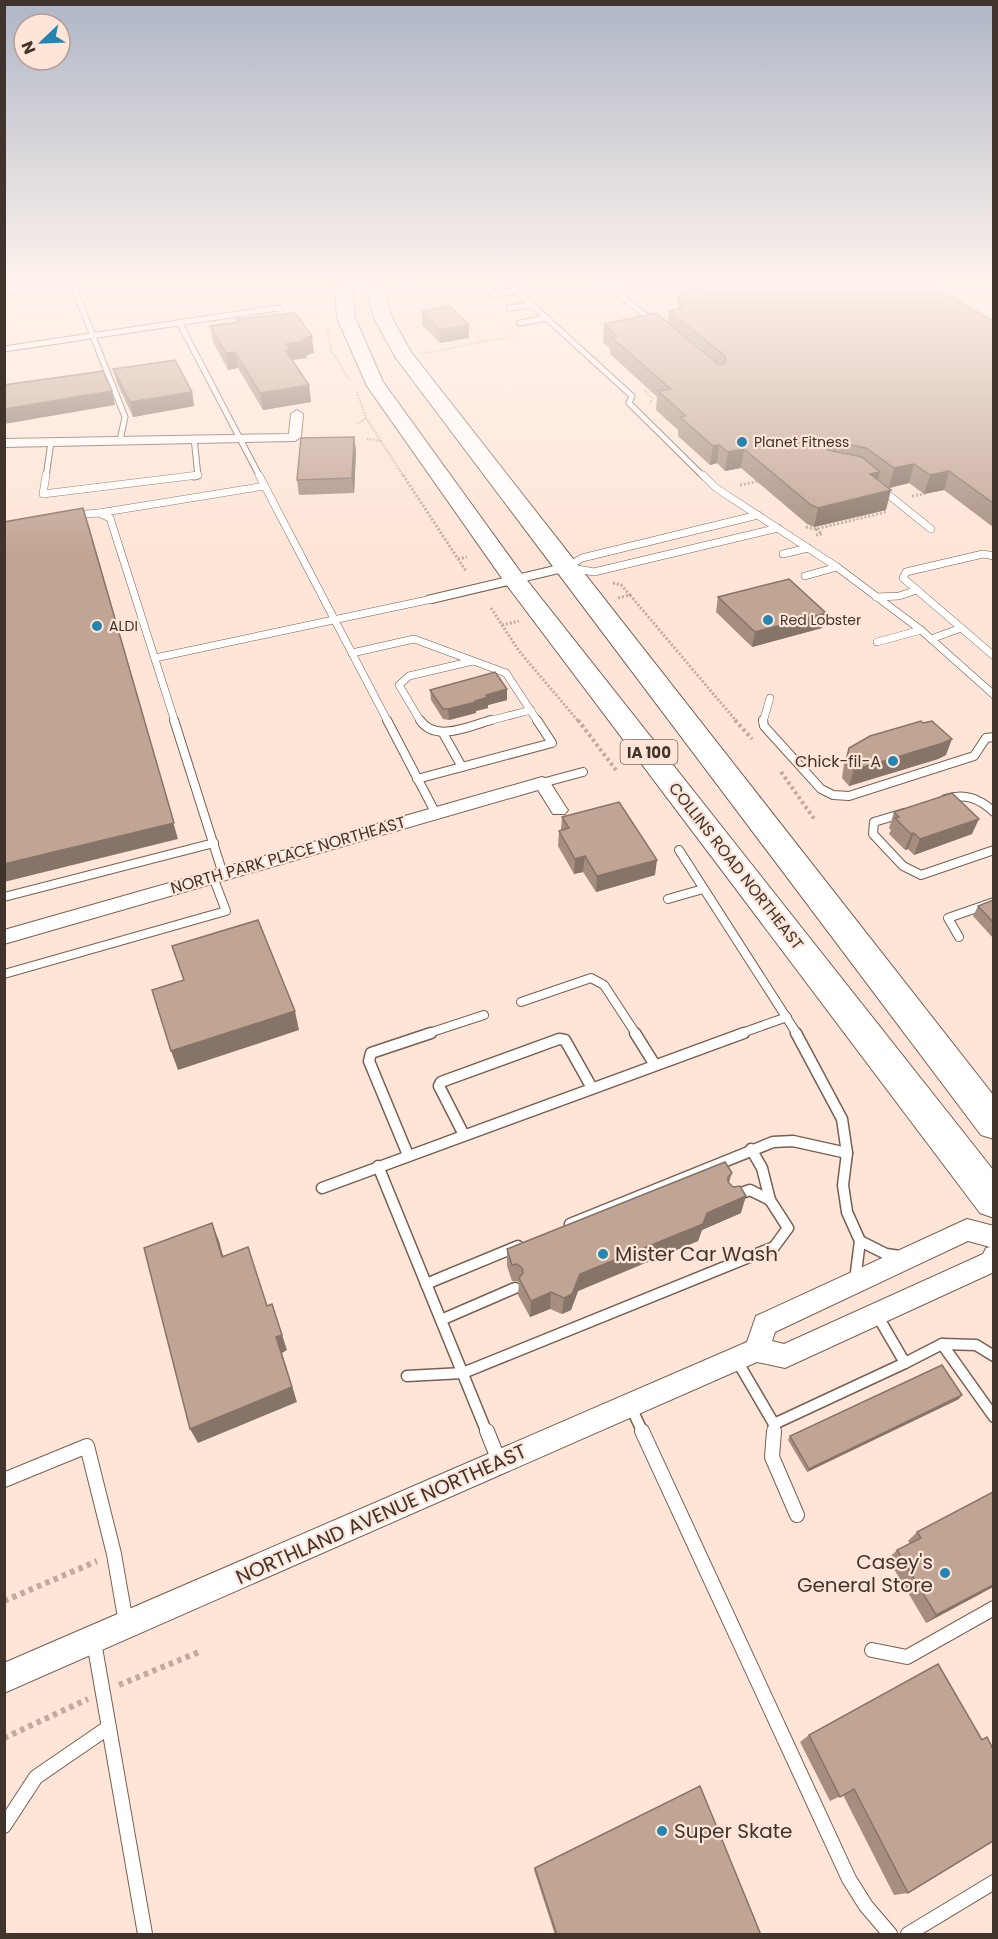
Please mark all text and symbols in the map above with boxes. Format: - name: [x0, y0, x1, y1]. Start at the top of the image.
- north arrow: [12, 12, 72, 72]
- text: N: [16, 38, 42, 58]
- place label: Planet Fitness: [754, 432, 849, 452]
- marker: Planet Fitness: [735, 435, 749, 449]
- place label: Red Lobster: [780, 610, 861, 630]
- marker: Red Lobster: [761, 613, 775, 627]
- place label: ALDI: [109, 616, 138, 636]
- marker: ALDI: [90, 619, 104, 633]
- road number: IA 100: [620, 740, 678, 764]
- place label: Chick-fil-A: [795, 750, 881, 773]
- marker: Chick-fil-A: [886, 754, 900, 768]
- street label: COLLINS ROAD NORTHEAST: [663, 778, 809, 955]
- street label: NORTH PARK PLACE NORTHEAST: [168, 810, 408, 900]
- place label: Mister Car Wash: [615, 1240, 778, 1268]
- marker: Mister Car Wash: [596, 1247, 610, 1261]
- street label: NORTHLAND AVENUE NORTHEAST: [231, 1437, 531, 1591]
- place label: Casey's General Store: [797, 1548, 933, 1599]
- marker: Casey's General Store: [938, 1566, 952, 1580]
- place label: Super Skate: [674, 1817, 793, 1845]
- marker: Super Skate: [655, 1824, 669, 1838]

